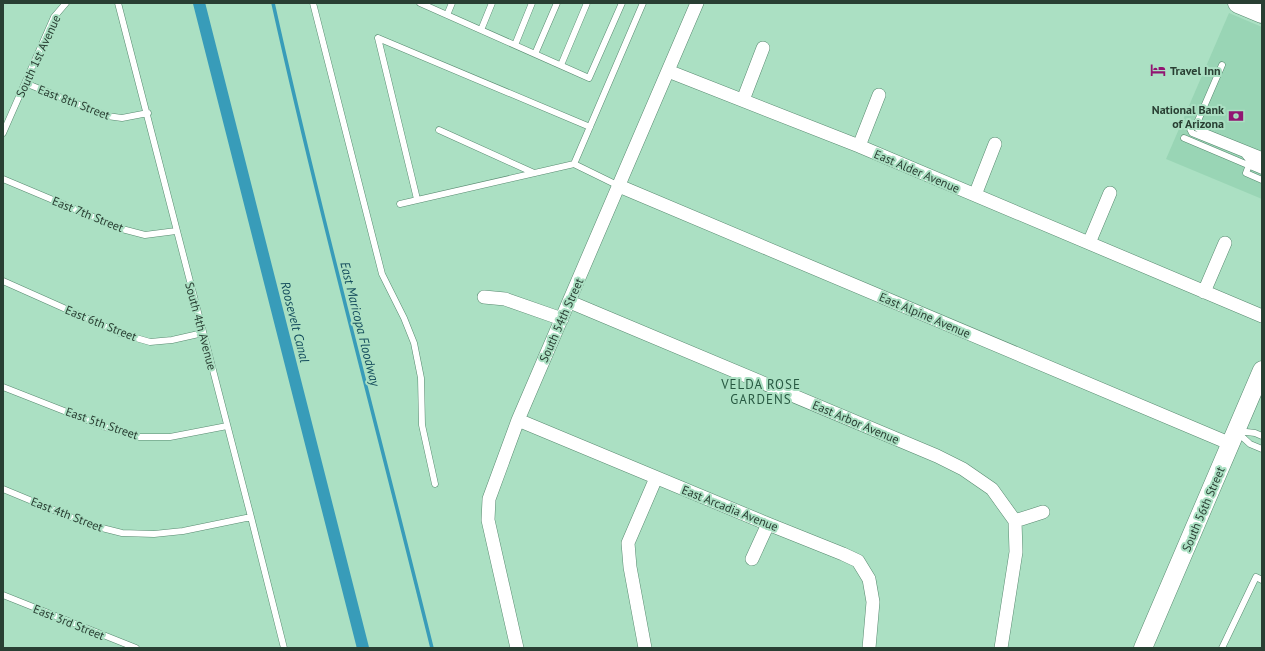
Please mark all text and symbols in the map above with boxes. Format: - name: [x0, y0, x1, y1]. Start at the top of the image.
- street label: South 1st Avenue: [12, 12, 64, 100]
- hotel icon: Travel Inn: [1149, 61, 1167, 79]
- place label: Travel Inn: [1170, 63, 1221, 78]
- street label: East 8th Street: [36, 81, 112, 123]
- place label: National Bank of Arizona: [1152, 102, 1224, 131]
- bank icon: National Bank of Arizona: [1227, 107, 1245, 125]
- street label: East Alder Avenue: [872, 146, 962, 196]
- street label: East 7th Street: [50, 193, 126, 235]
- water label: East Maricopa Floodway: [336, 260, 384, 389]
- street label: South 54th Street: [536, 276, 586, 364]
- street label: South 4th Avenue: [182, 280, 220, 372]
- water label: Roosevelt Canal: [277, 280, 313, 365]
- street label: East Alpine Avenue: [877, 289, 973, 341]
- street label: East 6th Street: [63, 302, 139, 344]
- district label: VELDA ROSE GARDENS: [720, 376, 801, 408]
- street label: East Arbor Avenue: [810, 397, 902, 447]
- street label: East 5th Street: [64, 404, 140, 442]
- street label: South 56th Street: [1178, 464, 1228, 554]
- street label: East Arcadia Avenue: [680, 482, 780, 534]
- street label: East 4th Street: [29, 493, 105, 535]
- street label: East 3rd Street: [31, 601, 107, 643]

